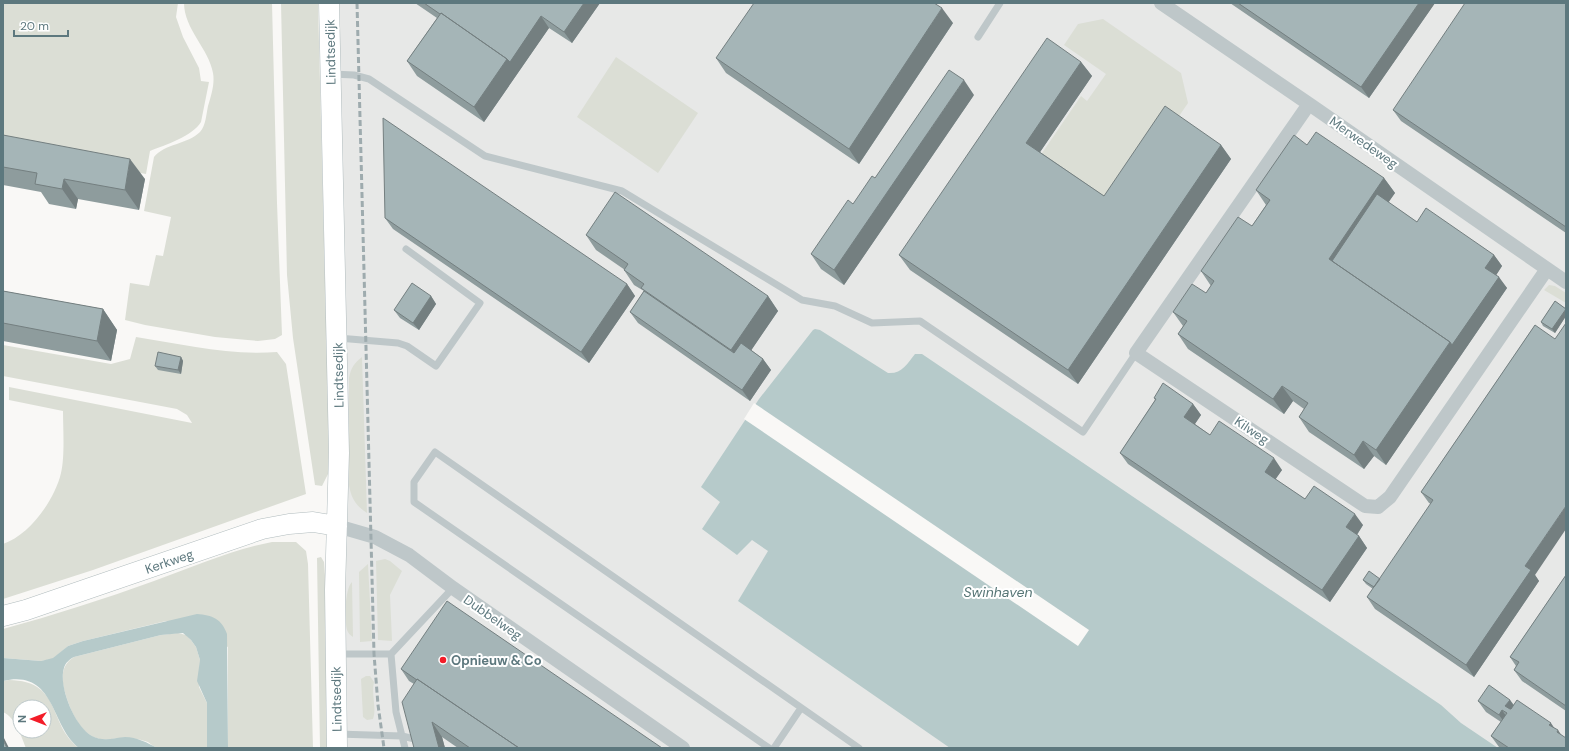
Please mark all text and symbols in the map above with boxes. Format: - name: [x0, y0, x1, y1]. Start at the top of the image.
- scale bar: [14, 12, 68, 38]
- text: 20 m: [20, 18, 49, 34]
- street label: Lindtsedijk: [321, 19, 340, 85]
- street label: Merwedeweg: [1326, 113, 1401, 172]
- street label: Lindtsedijk: [329, 342, 348, 408]
- street label: Kilweg: [1231, 413, 1272, 448]
- street label: Kerkweg: [143, 545, 196, 578]
- water label: Swinhaven: [963, 583, 1033, 601]
- street label: Dubbelweg: [460, 591, 525, 644]
- place label: Opnieuw & Co: [451, 652, 542, 669]
- marker: Opnieuw & Co: [438, 655, 448, 665]
- street label: Lindtsedijk: [327, 666, 346, 732]
- north arrow: [12, 699, 52, 739]
- text: N: [15, 715, 29, 723]

